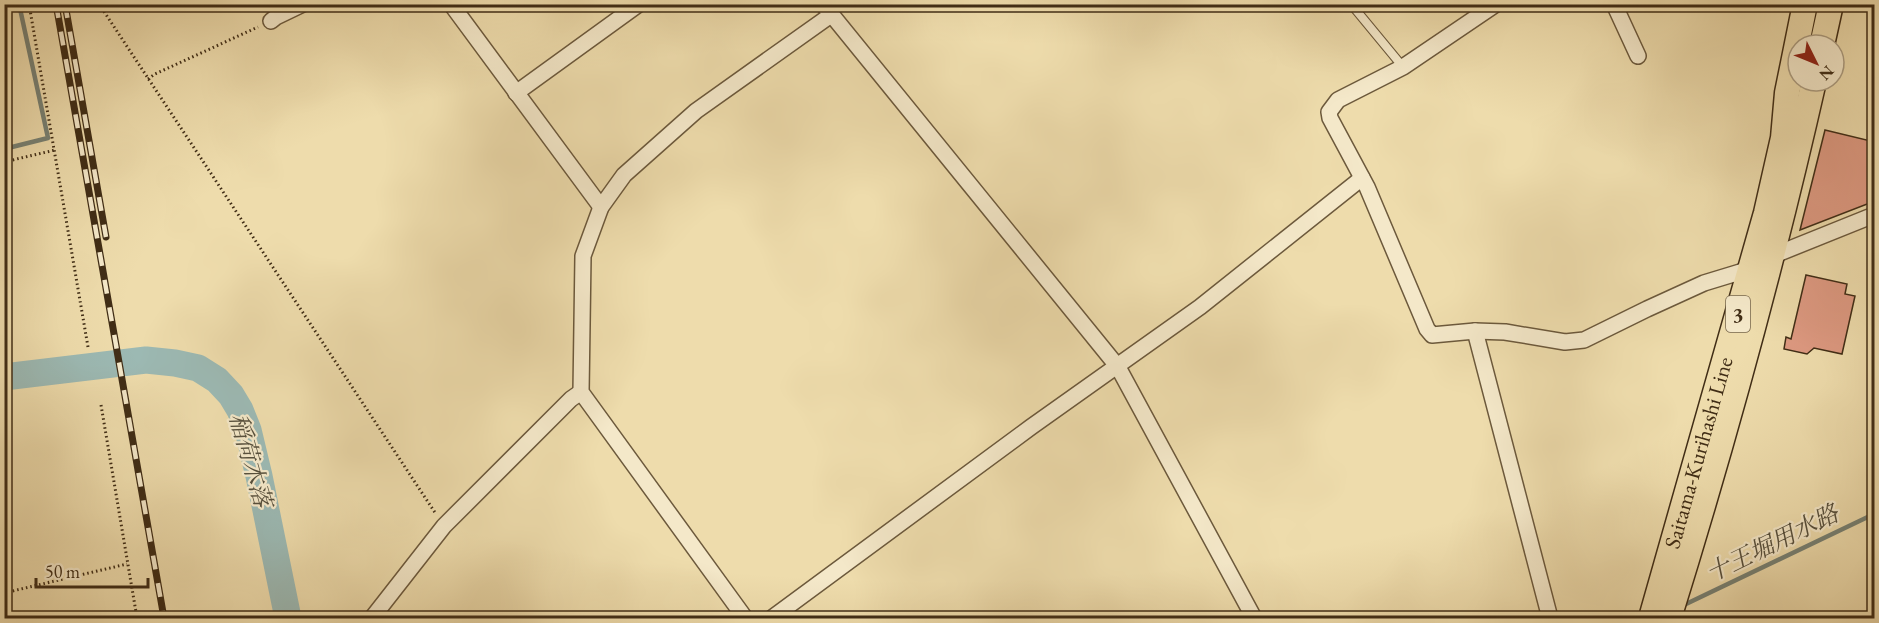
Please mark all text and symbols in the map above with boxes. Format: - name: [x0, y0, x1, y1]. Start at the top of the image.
- north arrow: [1786, 33, 1846, 93]
- text: N: [1814, 61, 1839, 85]
- road number: 3: [1726, 296, 1750, 332]
- street label: Saitama-Kurihashi Line: [1657, 353, 1739, 552]
- water label: 稲荷木落: [223, 410, 280, 514]
- water label: 十王堀用水路: [1700, 497, 1845, 588]
- scale bar: [36, 551, 148, 589]
- text: 50 m: [45, 560, 80, 583]

